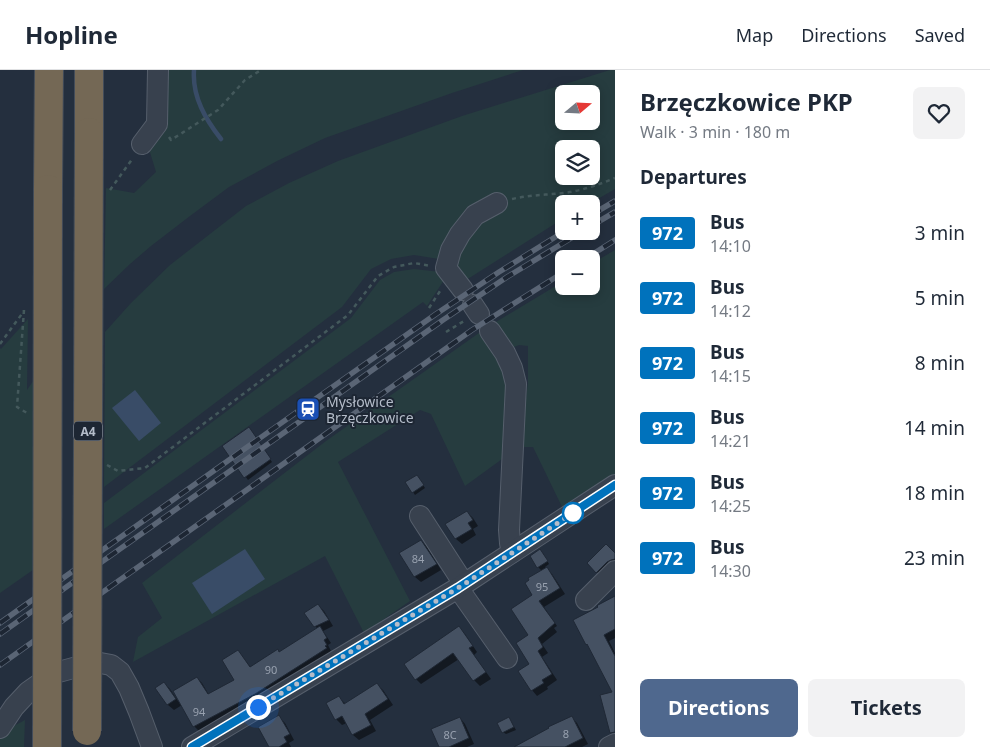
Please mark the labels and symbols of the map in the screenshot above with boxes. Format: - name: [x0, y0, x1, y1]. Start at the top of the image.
- north arrow: [555, 85, 600, 130]
- place label: Mysłowice Brzęczkowice: [326, 392, 414, 427]
- station icon: Mysłowice Brzęczkowice: [295, 396, 321, 422]
- road number: A4: [74, 422, 102, 441]
- unlabelled marker: [562, 502, 584, 524]
- house number: 84: [412, 551, 425, 566]
- house number: 95: [536, 579, 548, 594]
- house number: 90: [265, 662, 277, 677]
- your location: [246, 695, 271, 720]
- house number: 94: [193, 704, 206, 719]
- house number: 8: [563, 726, 569, 741]
- house number: 8C: [443, 727, 457, 742]

